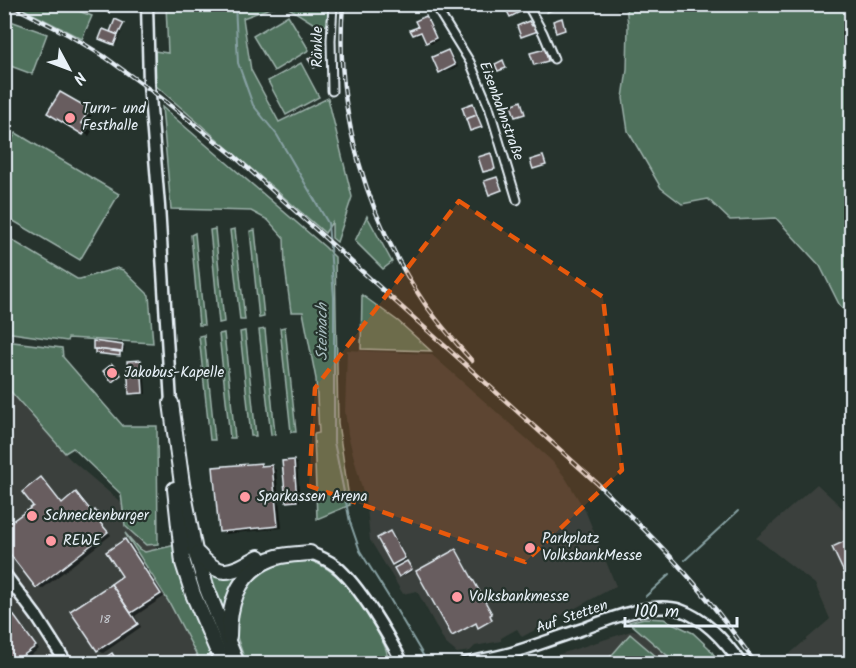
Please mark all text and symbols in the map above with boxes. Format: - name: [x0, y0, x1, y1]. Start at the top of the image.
- street label: Ränkle: [306, 26, 330, 68]
- north arrow: [39, 39, 99, 99]
- street label: Eisenbahnstraße: [472, 58, 530, 164]
- text: N: [66, 66, 92, 90]
- place label: Turn- und Festhalle: [82, 97, 146, 138]
- marker: Turn- und Festhalle: [63, 111, 77, 125]
- water label: Steinach: [310, 302, 335, 361]
- place label: Jakobus-Kapelle: [124, 361, 224, 385]
- marker: Jakobus-Kapelle: [105, 366, 119, 380]
- place label: Sparkassen Arena: [257, 485, 368, 509]
- marker: Sparkassen Arena: [238, 490, 252, 504]
- place label: Schneckenburger: [44, 504, 150, 528]
- marker: Schneckenburger: [25, 509, 39, 523]
- place label: Parkplatz VolksbankMesse: [542, 527, 642, 568]
- place label: REWE: [63, 529, 102, 553]
- marker: REWE: [44, 534, 58, 548]
- marker: Parkplatz VolksbankMesse: [523, 541, 537, 555]
- place label: Volksbankmesse: [469, 585, 569, 609]
- marker: Volksbankmesse: [450, 590, 464, 604]
- scale bar: [625, 590, 738, 628]
- street label: Auf Stetten: [533, 593, 611, 641]
- text: 100 m: [634, 598, 679, 627]
- house number: 18: [100, 610, 111, 629]

